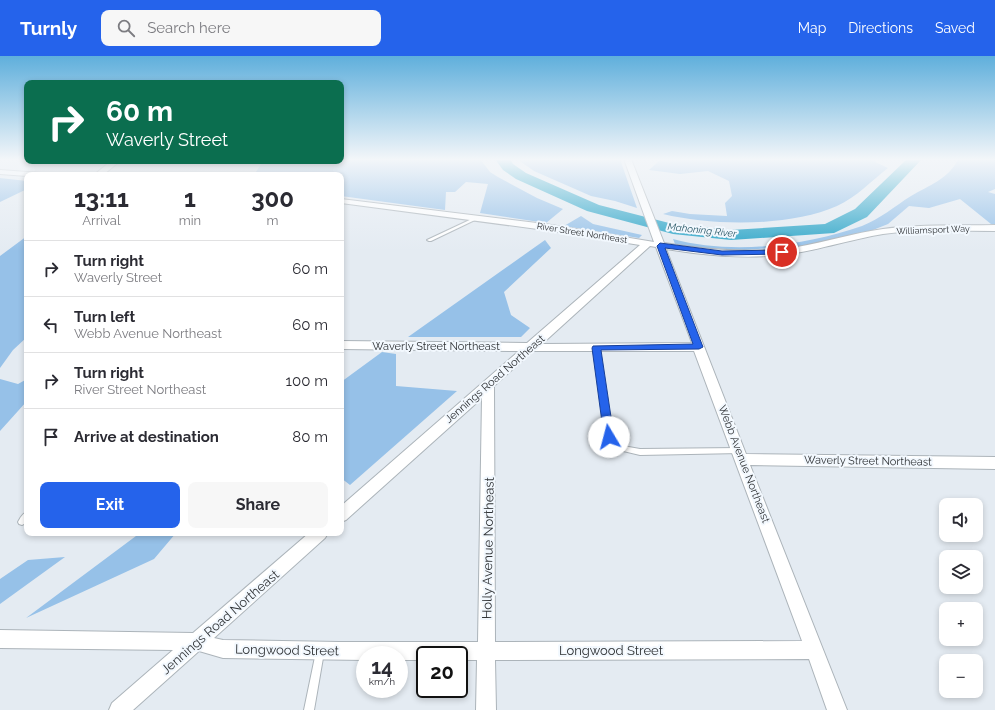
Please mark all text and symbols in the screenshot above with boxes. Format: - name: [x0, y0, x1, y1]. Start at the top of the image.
- search box: [101, 10, 381, 46]
- text: Turnly: [20, 17, 77, 39]
- icon: search: [115, 17, 137, 39]
- text: Search here: [147, 19, 231, 37]
- text: Map: [798, 20, 826, 36]
- text: Directions: [848, 20, 913, 36]
- text: Saved: [935, 20, 975, 36]
- text: 60 m: [106, 95, 173, 128]
- icon: right: [40, 96, 92, 148]
- text: Waverly Street: [106, 129, 228, 150]
- text: 13:11: [74, 184, 129, 213]
- text: 1: [184, 184, 196, 213]
- text: 300: [251, 184, 294, 213]
- text: Arrival: [82, 213, 120, 228]
- text: min: [179, 213, 201, 228]
- text: m: [267, 213, 279, 228]
- street label: River Street Northeast: [536, 221, 628, 245]
- water label: Mahoning River: [667, 221, 738, 239]
- street label: Williamsport Way: [896, 224, 970, 236]
- pin: [765, 235, 799, 269]
- icon: arrive: [771, 241, 793, 263]
- text: Turn right: [74, 252, 144, 270]
- icon: right: [40, 258, 62, 280]
- text: 60 m: [292, 260, 328, 278]
- text: Waverly Street: [74, 270, 162, 285]
- text: Turn left: [74, 308, 135, 326]
- icon: left: [40, 314, 62, 336]
- text: 60 m: [292, 316, 328, 334]
- text: Webb Avenue Northeast: [74, 326, 222, 341]
- street label: Jennings Road Northeast: [443, 332, 548, 426]
- street label: Waverly Street Northeast: [372, 340, 500, 353]
- text: Turn right: [74, 364, 144, 382]
- icon: right: [40, 370, 62, 392]
- text: 100 m: [286, 372, 328, 390]
- text: River Street Northeast: [74, 382, 206, 397]
- street label: Webb Avenue Northeast: [716, 403, 773, 525]
- position arrow: [588, 416, 630, 458]
- icon: arrive: [40, 426, 62, 448]
- text: Arrive at destination: [74, 428, 219, 446]
- text: 80 m: [292, 428, 328, 446]
- street label: Waverly Street Northeast: [804, 453, 932, 469]
- street label: Holly Avenue Northeast: [479, 476, 497, 619]
- button: Exit: [40, 482, 180, 528]
- button: Share: [188, 482, 328, 528]
- map controls: [939, 498, 983, 698]
- button: sound: [939, 498, 983, 542]
- button: layers: [939, 550, 983, 594]
- street label: Jennings Road Northeast: [158, 566, 282, 677]
- button: +: [939, 602, 983, 646]
- street label: Longwood Street: [235, 642, 340, 658]
- street label: Longwood Street: [559, 643, 664, 658]
- speed limit sign: 20: [416, 646, 468, 698]
- button: −: [939, 654, 983, 698]
- text: 14: [371, 655, 393, 679]
- text: km/h: [369, 676, 395, 687]

